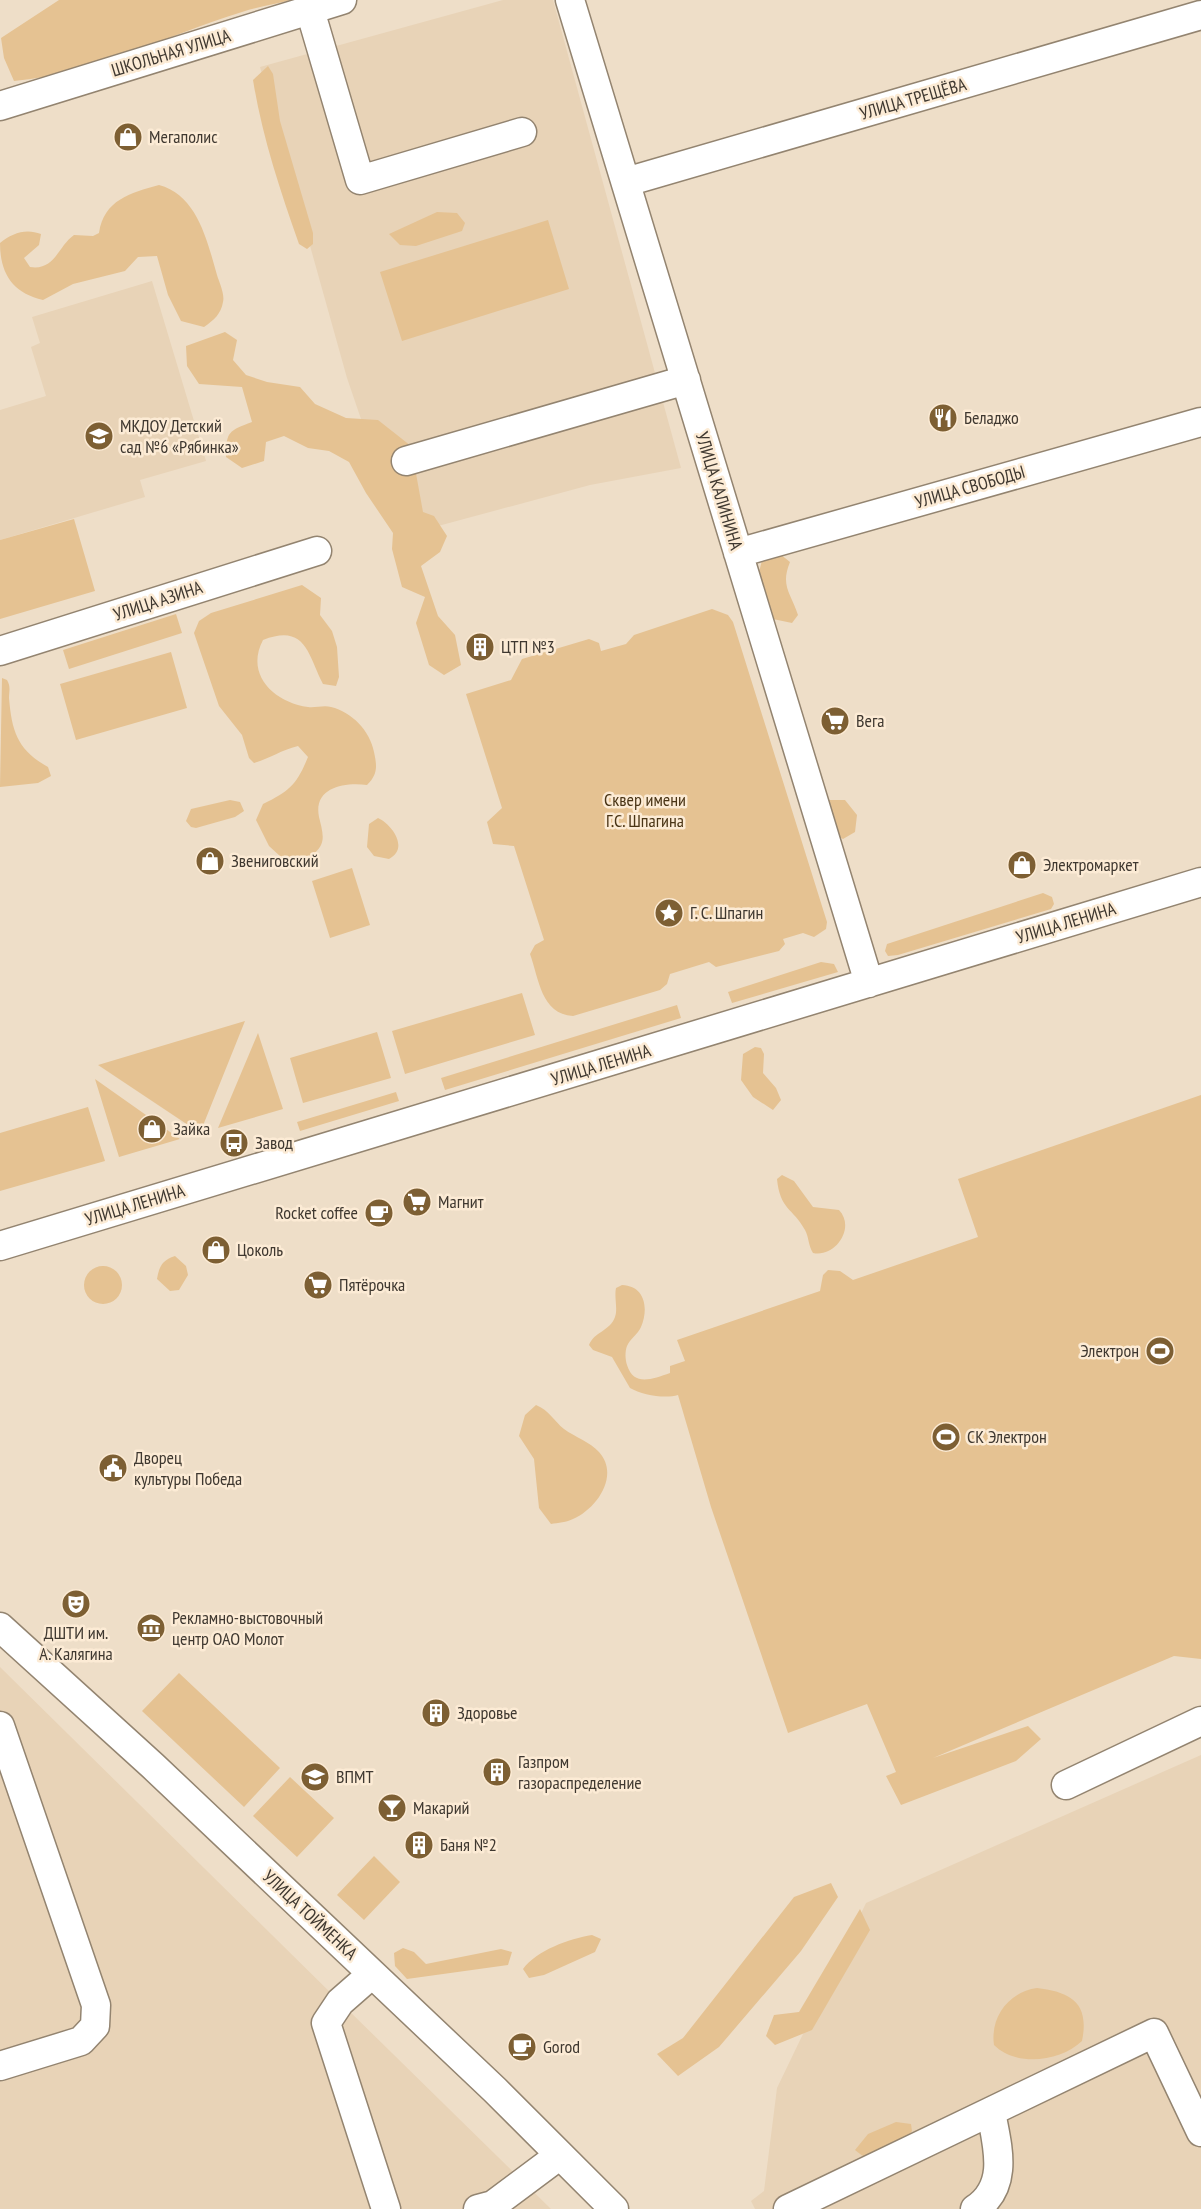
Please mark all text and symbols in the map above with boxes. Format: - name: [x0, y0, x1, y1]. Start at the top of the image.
- street label: ШКОЛЬНАЯ УЛИЦА: [109, 23, 234, 82]
- street label: УЛИЦА ТРЕЩЁВА: [857, 72, 969, 125]
- shop icon: Мегаполис: [112, 121, 144, 153]
- place label: Мегаполис: [149, 125, 218, 148]
- restaurant icon: Беладжо: [927, 402, 959, 434]
- place label: Беладжо: [964, 406, 1019, 429]
- place label: МКДОУ Детский сад №6 «Рябинка»: [120, 414, 239, 458]
- school or university icon: МКДОУ Детский сад №6 «Рябинка»: [83, 420, 115, 452]
- street label: УЛИЦА КАЛИНИНА: [691, 429, 748, 553]
- street label: УЛИЦА СВОБОДЫ: [912, 460, 1028, 513]
- street label: УЛИЦА АЗИНА: [110, 575, 206, 626]
- building icon: ЦТП №3: [464, 631, 496, 663]
- place label: ЦТП №3: [501, 635, 555, 658]
- supermarket icon: Вега: [819, 705, 851, 737]
- place label: Вега: [856, 709, 884, 732]
- park label: Сквер имени Г.С. Шпагина: [604, 788, 686, 832]
- shop icon: Звениговский: [194, 845, 226, 877]
- place label: Звениговский: [231, 849, 319, 872]
- shop icon: Электромаркет: [1006, 849, 1038, 881]
- place label: Электромаркет: [1043, 853, 1139, 876]
- street label: УЛИЦА ЛЕНИНА: [1013, 896, 1119, 949]
- place icon: Г. С. Шпагин: [653, 897, 685, 929]
- place label: Г. С. Шпагин: [690, 901, 763, 924]
- street label: УЛИЦА ЛЕНИНА: [548, 1038, 654, 1091]
- shop icon: Зайка: [136, 1113, 168, 1145]
- place label: Зайка: [173, 1117, 210, 1140]
- bus stop icon: Завод: [218, 1127, 250, 1159]
- place label: Завод: [255, 1131, 293, 1154]
- street label: УЛИЦА ЛЕНИНА: [82, 1178, 188, 1231]
- supermarket icon: Магнит: [401, 1186, 433, 1218]
- place label: Магнит: [438, 1190, 484, 1213]
- cafe icon: Rocket coffee: [363, 1197, 395, 1229]
- place label: Rocket coffee: [275, 1201, 358, 1224]
- shop icon: Цоколь: [200, 1234, 232, 1266]
- place label: Цоколь: [237, 1238, 283, 1261]
- supermarket icon: Пятёрочка: [302, 1269, 334, 1301]
- place label: Пятёрочка: [339, 1273, 405, 1296]
- sports icon: Электрон: [1144, 1335, 1176, 1367]
- place label: Электрон: [1080, 1339, 1139, 1362]
- sports icon: СК Электрон: [930, 1421, 962, 1453]
- place label: СК Электрон: [967, 1425, 1047, 1448]
- place label: Дворец культуры Победа: [134, 1446, 242, 1490]
- public building icon: Дворец культуры Победа: [97, 1452, 129, 1484]
- theatre icon: ДШТИ им. А. Калягина: [60, 1588, 92, 1620]
- place label: Рекламно-выстовочный центр ОАО Молот: [172, 1606, 323, 1650]
- museum icon: Рекламно-выстовочный центр ОАО Молот: [135, 1612, 167, 1644]
- place label: ДШТИ им. А. Калягина: [39, 1621, 113, 1665]
- building icon: Здоровье: [420, 1697, 452, 1729]
- place label: Здоровье: [457, 1701, 517, 1724]
- place label: Газпром газораспределение: [518, 1750, 642, 1794]
- building icon: Газпром газораспределение: [481, 1756, 513, 1788]
- school or university icon: ВПМТ: [299, 1761, 331, 1793]
- place label: ВПМТ: [336, 1765, 373, 1788]
- bar icon: Макарий: [376, 1792, 408, 1824]
- place label: Макарий: [413, 1796, 469, 1819]
- building icon: Баня №2: [403, 1829, 435, 1861]
- place label: Баня №2: [440, 1833, 497, 1856]
- street label: УЛИЦА ТОЙМЕНКА: [258, 1865, 363, 1965]
- cafe icon: Gorod: [506, 2031, 538, 2063]
- place label: Gorod: [543, 2035, 580, 2058]

